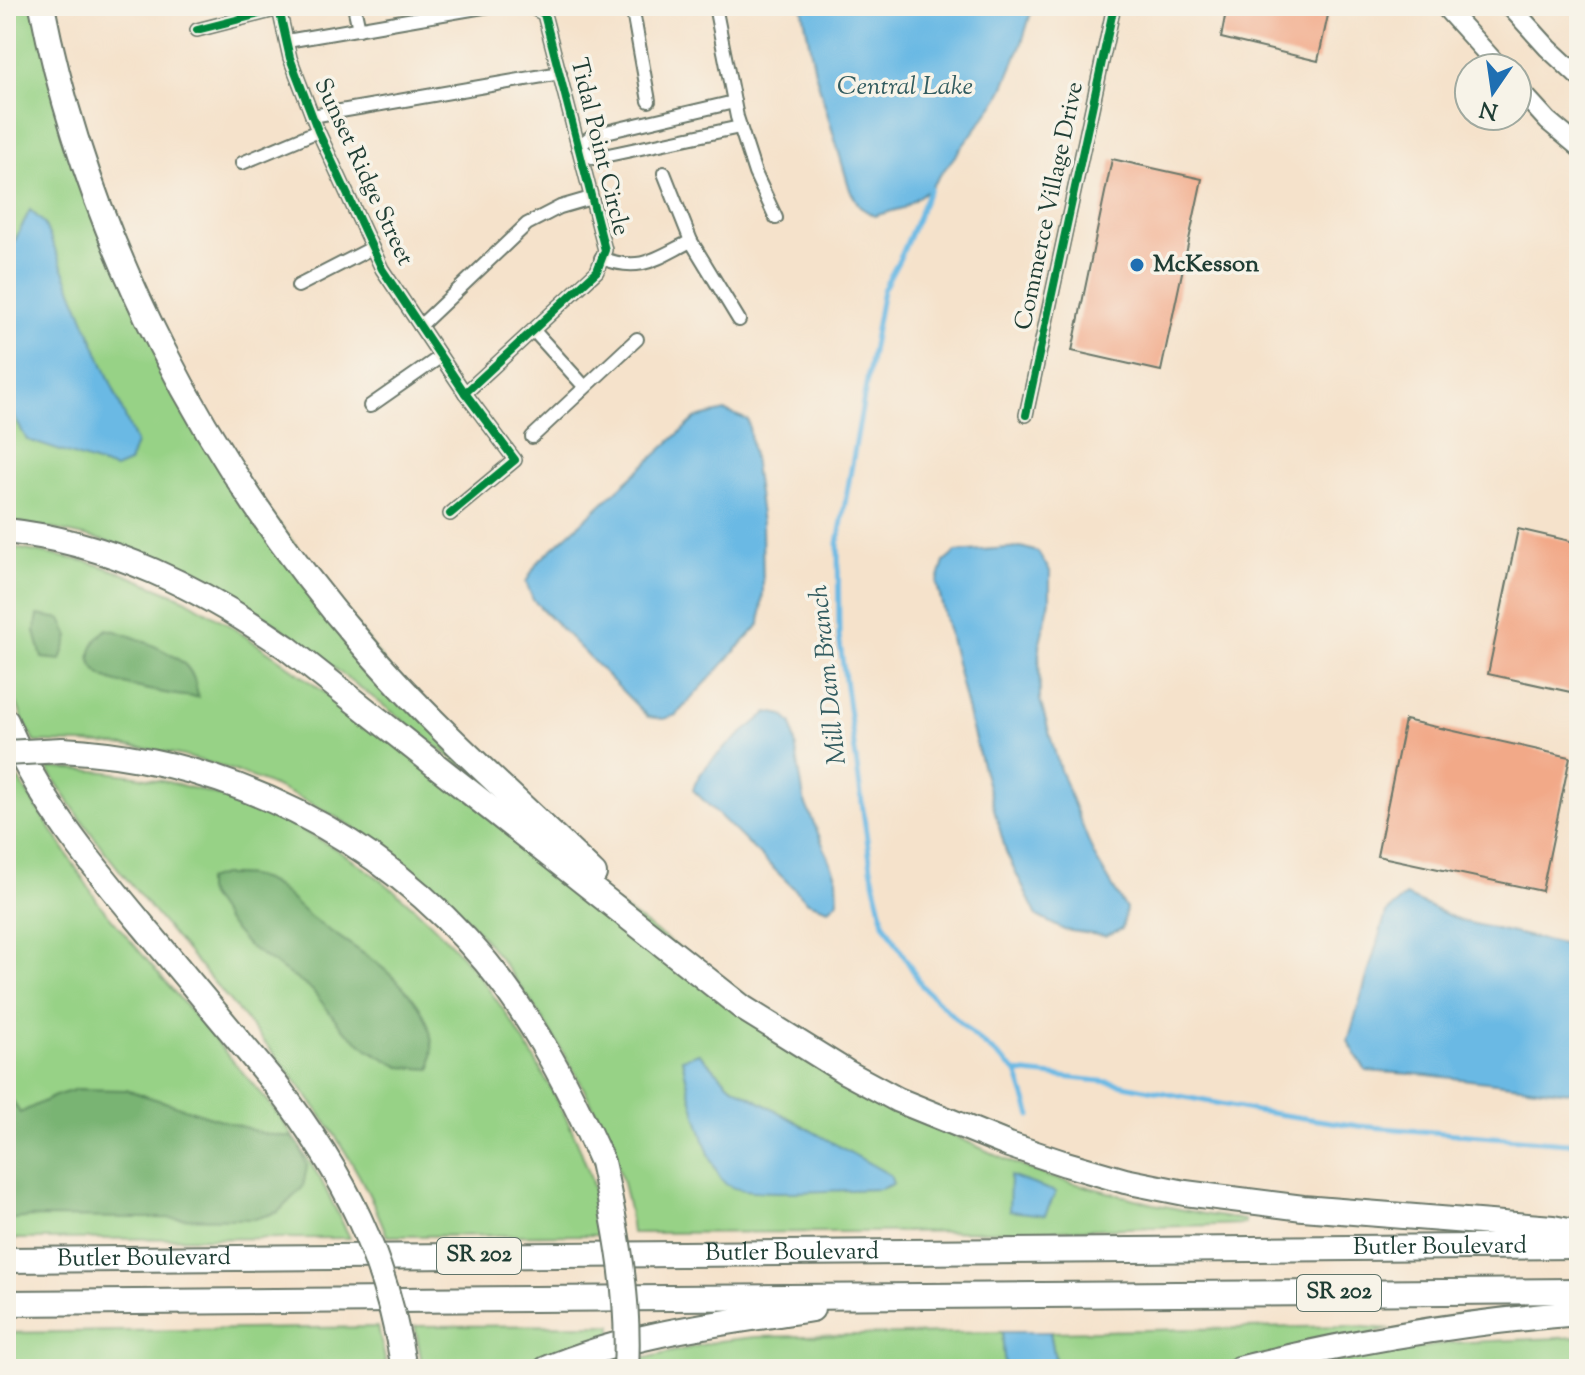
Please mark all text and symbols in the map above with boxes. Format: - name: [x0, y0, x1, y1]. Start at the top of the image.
- north arrow: [1453, 52, 1533, 132]
- street label: Tidal Point Circle: [561, 55, 637, 239]
- water label: Central Lake: [837, 69, 973, 106]
- street label: Sunset Ridge Street: [305, 73, 421, 271]
- street label: Commerce Village Drive: [1007, 79, 1093, 333]
- text: N: [1477, 91, 1501, 126]
- place label: McKesson: [1153, 248, 1260, 282]
- marker: McKesson: [1128, 256, 1146, 274]
- water label: Mill Dam Branch: [801, 583, 857, 767]
- street label: Butler Boulevard: [1353, 1229, 1528, 1265]
- street label: Butler Boulevard: [705, 1235, 880, 1271]
- road number: SR 202: [437, 1238, 521, 1274]
- street label: Butler Boulevard: [57, 1241, 232, 1277]
- road number: SR 202: [1297, 1275, 1381, 1311]

